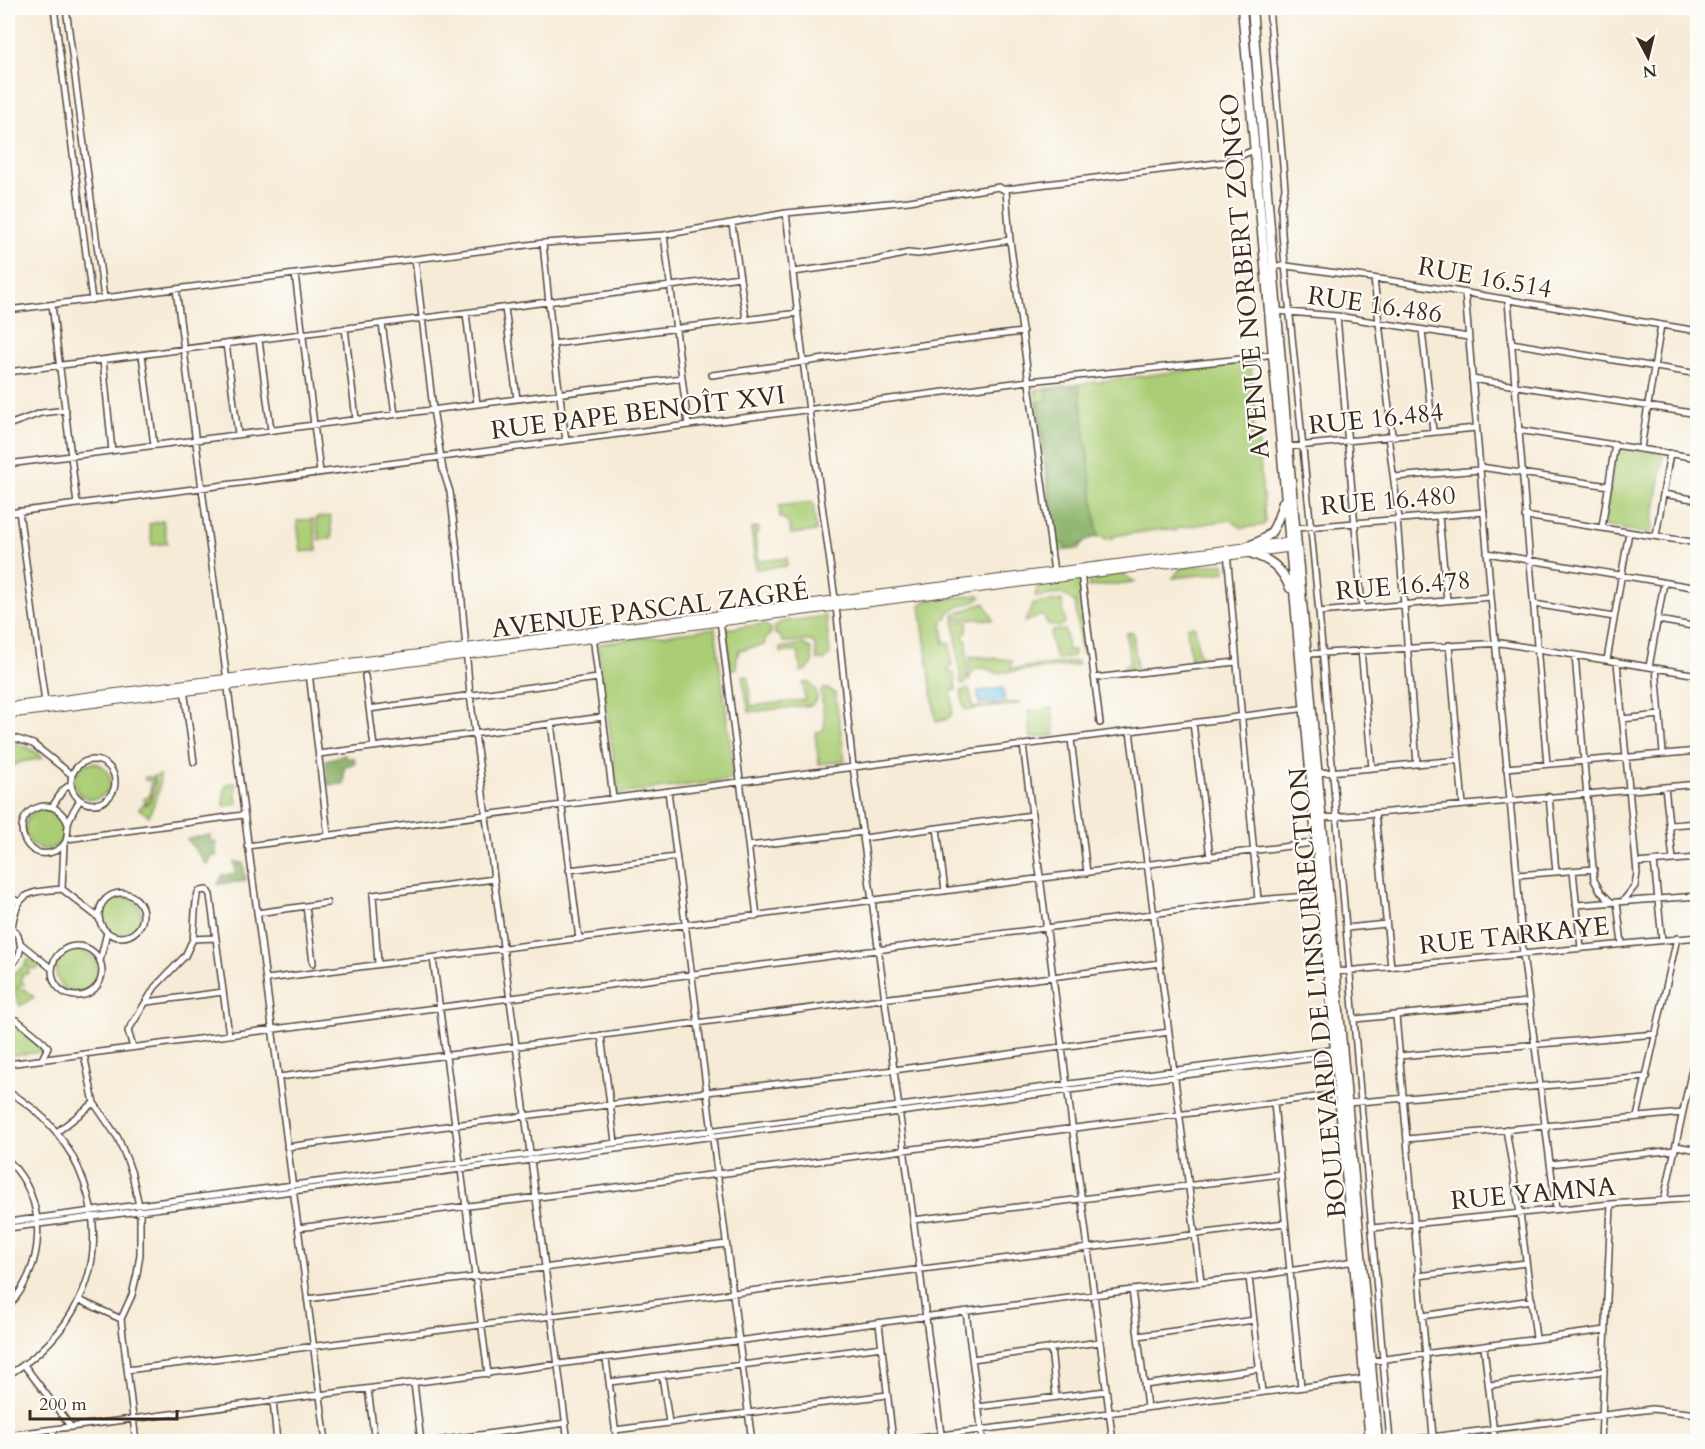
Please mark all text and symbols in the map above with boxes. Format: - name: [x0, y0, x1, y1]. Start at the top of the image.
- north arrow: [1618, 27, 1678, 87]
- text: N: [1641, 59, 1658, 83]
- street label: AVENUE NORBERT ZONGO: [1211, 92, 1278, 460]
- street label: RUE 16.514: [1415, 248, 1555, 306]
- street label: RUE 16.486: [1305, 278, 1444, 331]
- street label: RUE PAPE BENOÎT XVI: [489, 377, 787, 448]
- street label: RUE 16.484: [1307, 394, 1445, 443]
- street label: RUE 16.480: [1319, 477, 1457, 524]
- street label: RUE 16.478: [1334, 562, 1472, 609]
- street label: AVENUE PASCAL ZAGRÉ: [489, 573, 811, 646]
- street label: BOULEVARD DE L'INSURRECTION: [1280, 766, 1355, 1220]
- street label: RUE TARKAYE: [1417, 908, 1611, 963]
- street label: RUE YAMNA: [1449, 1169, 1617, 1218]
- scale bar: [30, 1383, 177, 1421]
- text: 200 m: [39, 1392, 87, 1417]

